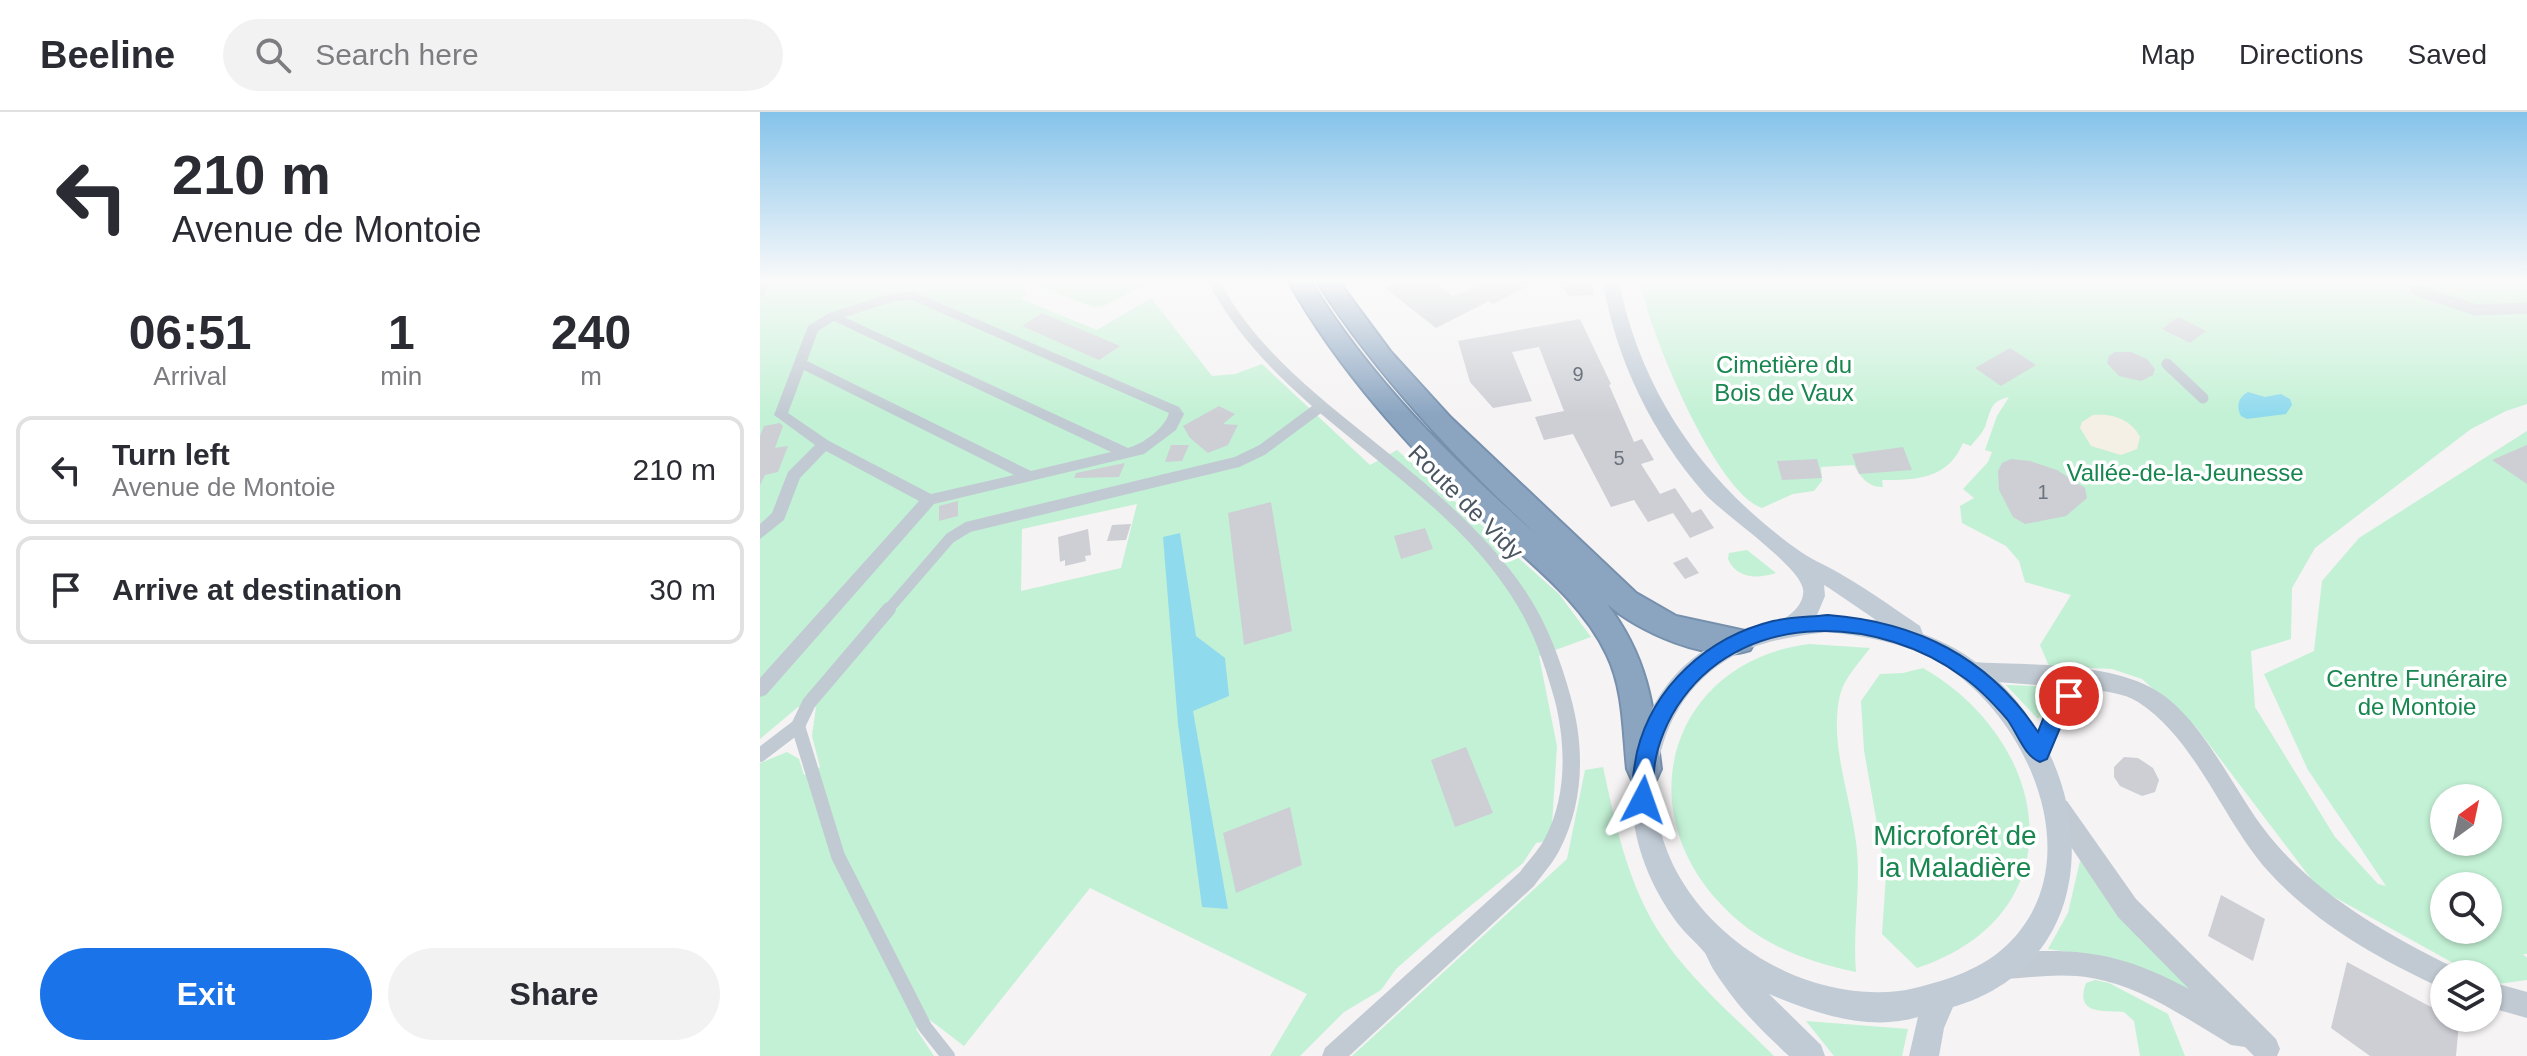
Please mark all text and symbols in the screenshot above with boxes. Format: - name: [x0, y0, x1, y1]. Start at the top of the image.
- search box: [223, 19, 783, 91]
- icon: search: [251, 33, 295, 77]
- text: Beeline: [40, 34, 175, 76]
- text: Search here: [315, 38, 479, 71]
- text: Map: [2141, 39, 2195, 70]
- text: Directions: [2239, 39, 2364, 70]
- text: Saved: [2408, 39, 2487, 70]
- text: 210 m: [172, 143, 331, 206]
- icon: left: [40, 144, 144, 248]
- text: Avenue de Montoie: [172, 209, 482, 250]
- text: 06:51: [129, 306, 252, 359]
- text: 1: [388, 306, 415, 359]
- text: 240: [551, 306, 631, 359]
- park label: Cimetière du Bois de Vaux: [1714, 351, 1854, 406]
- text: Arrival: [153, 361, 227, 391]
- text: min: [380, 361, 422, 391]
- text: m: [580, 361, 602, 391]
- house number: 9: [1572, 363, 1584, 385]
- text: Turn left: [112, 438, 230, 471]
- street label: Route de Vidy: [1403, 439, 1529, 565]
- house number: 5: [1613, 447, 1625, 469]
- icon: left: [44, 448, 88, 492]
- text: 210 m: [633, 453, 716, 486]
- park label: Vallée-de-la-Jeunesse: [2066, 459, 2304, 486]
- text: Avenue de Montoie: [112, 472, 336, 502]
- house number: 1: [2037, 481, 2049, 503]
- icon: arrive: [44, 568, 88, 612]
- text: Arrive at destination: [112, 573, 402, 606]
- text: 30 m: [649, 573, 716, 606]
- pin: [2035, 662, 2103, 730]
- park label: Centre Funéraire de Montoie: [2326, 665, 2508, 720]
- icon: arrive: [2047, 674, 2091, 718]
- position arrow: [1601, 758, 1685, 842]
- north arrow: [2430, 784, 2502, 856]
- map controls: [2430, 784, 2502, 1032]
- park label: Microforêt de la Maladière: [1873, 820, 2037, 883]
- button: search: [2430, 872, 2502, 944]
- button: Exit: [40, 948, 372, 1040]
- button: Share: [388, 948, 720, 1040]
- button: layers: [2430, 960, 2502, 1032]

